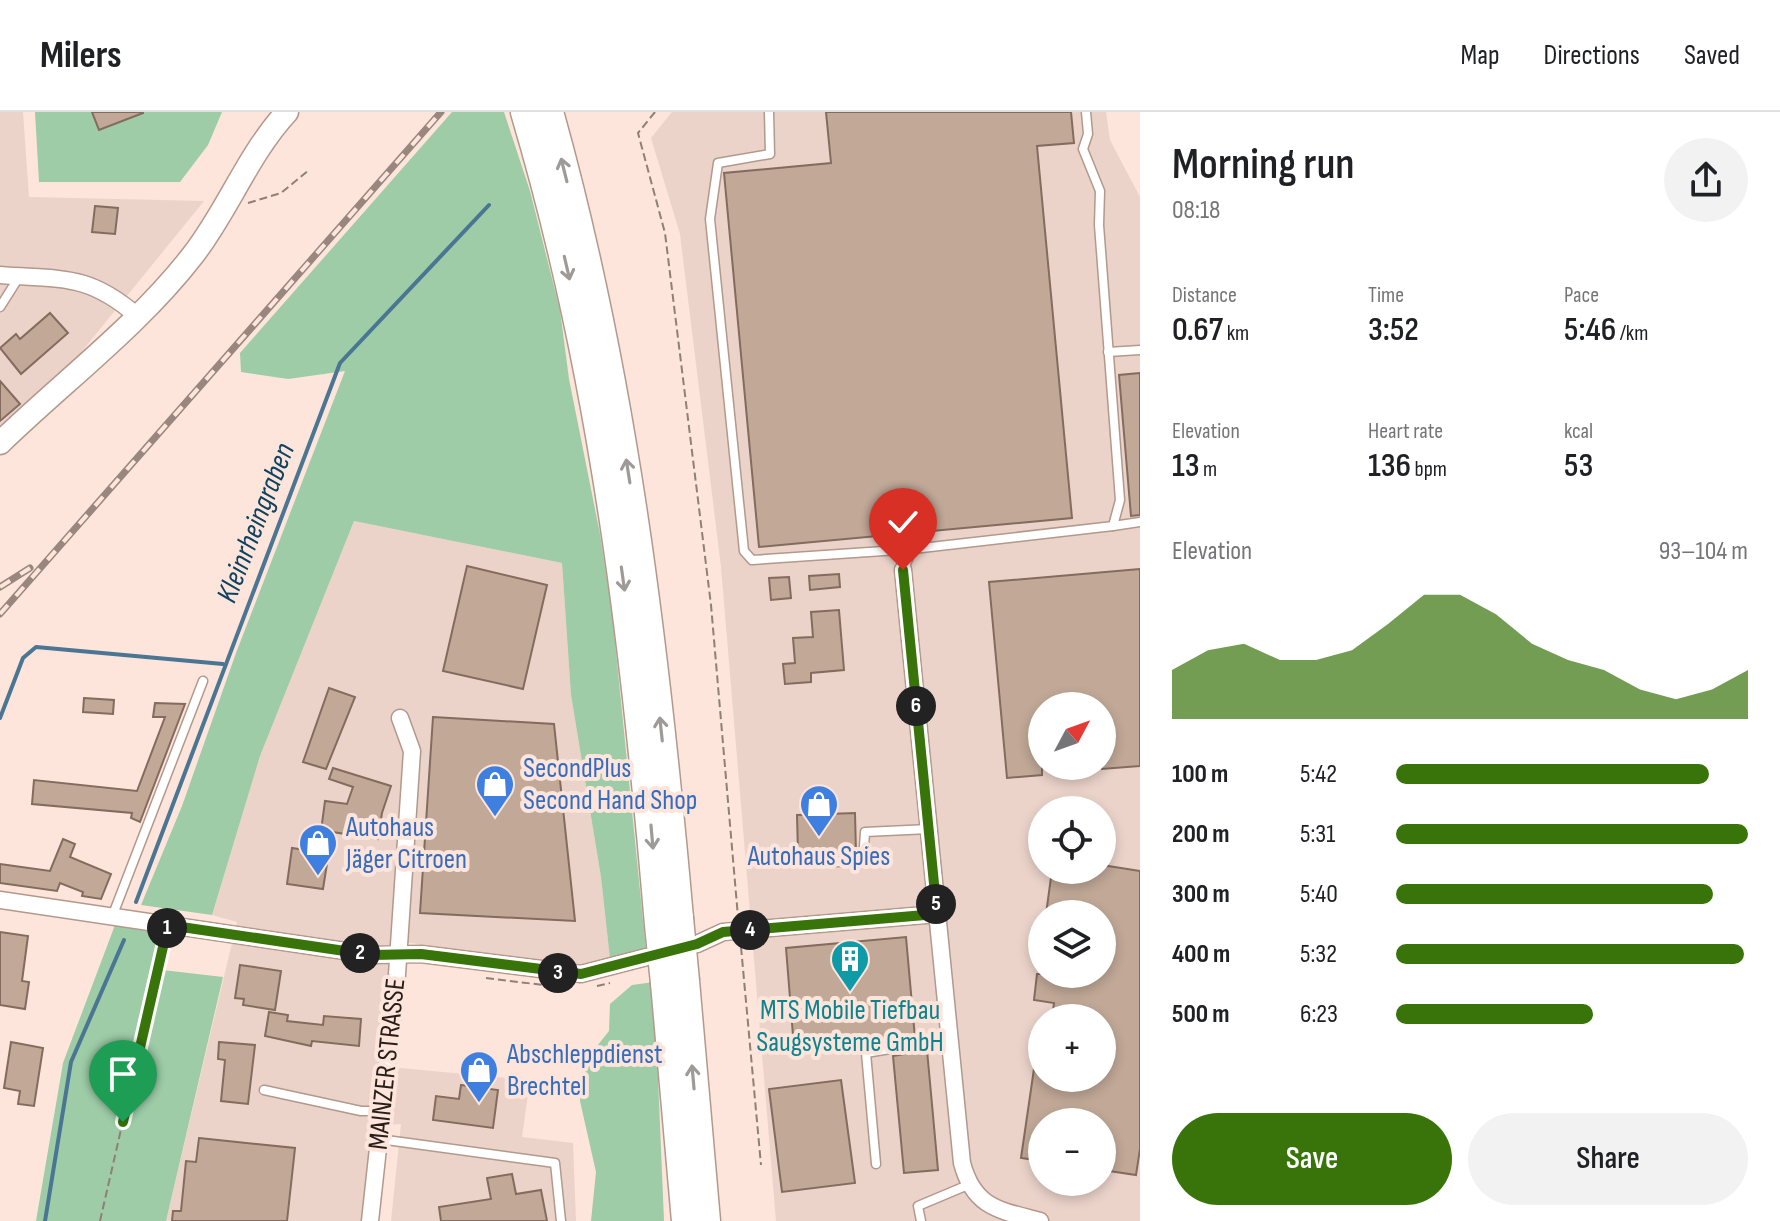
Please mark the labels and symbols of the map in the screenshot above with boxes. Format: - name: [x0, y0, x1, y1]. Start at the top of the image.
- one-way arrow: [556, 158, 571, 184]
- one-way arrow: [560, 255, 575, 280]
- water label: Kleinrheingraben: [209, 438, 303, 608]
- one-way arrow: [620, 459, 635, 485]
- pin: [869, 488, 937, 570]
- one-way arrow: [616, 565, 631, 592]
- pin: 6: [896, 686, 936, 726]
- north arrow: [1028, 692, 1116, 780]
- one-way arrow: [654, 716, 669, 743]
- place label: SecondPlus Second Hand Shop: [523, 752, 697, 817]
- shop icon: SecondPlus Second Hand Shop: [474, 763, 516, 818]
- shop icon: Autohaus Spies: [798, 783, 840, 838]
- place label: Autohaus Jäger Citroen: [345, 811, 467, 876]
- shop icon: Autohaus Jäger Citroen: [297, 822, 339, 877]
- one-way arrow: [644, 823, 659, 850]
- place label: Autohaus Spies: [747, 840, 890, 873]
- pin: 5: [916, 884, 956, 924]
- pin: 1: [147, 908, 187, 948]
- pin: 4: [730, 910, 770, 950]
- pin: 2: [340, 933, 380, 973]
- building icon: MTS Mobile Tiefbau Saugsysteme GmbH: [829, 938, 871, 993]
- pin: 3: [538, 953, 578, 993]
- street label: MAINZER STRASSE: [362, 977, 412, 1151]
- place label: MTS Mobile Tiefbau Saugsysteme GmbH: [756, 994, 944, 1059]
- place label: Abschleppdienst Brechtel: [506, 1038, 663, 1103]
- pin: [89, 1040, 157, 1122]
- shop icon: Abschleppdienst Brechtel: [458, 1049, 500, 1104]
- one-way arrow: [685, 1064, 700, 1091]

